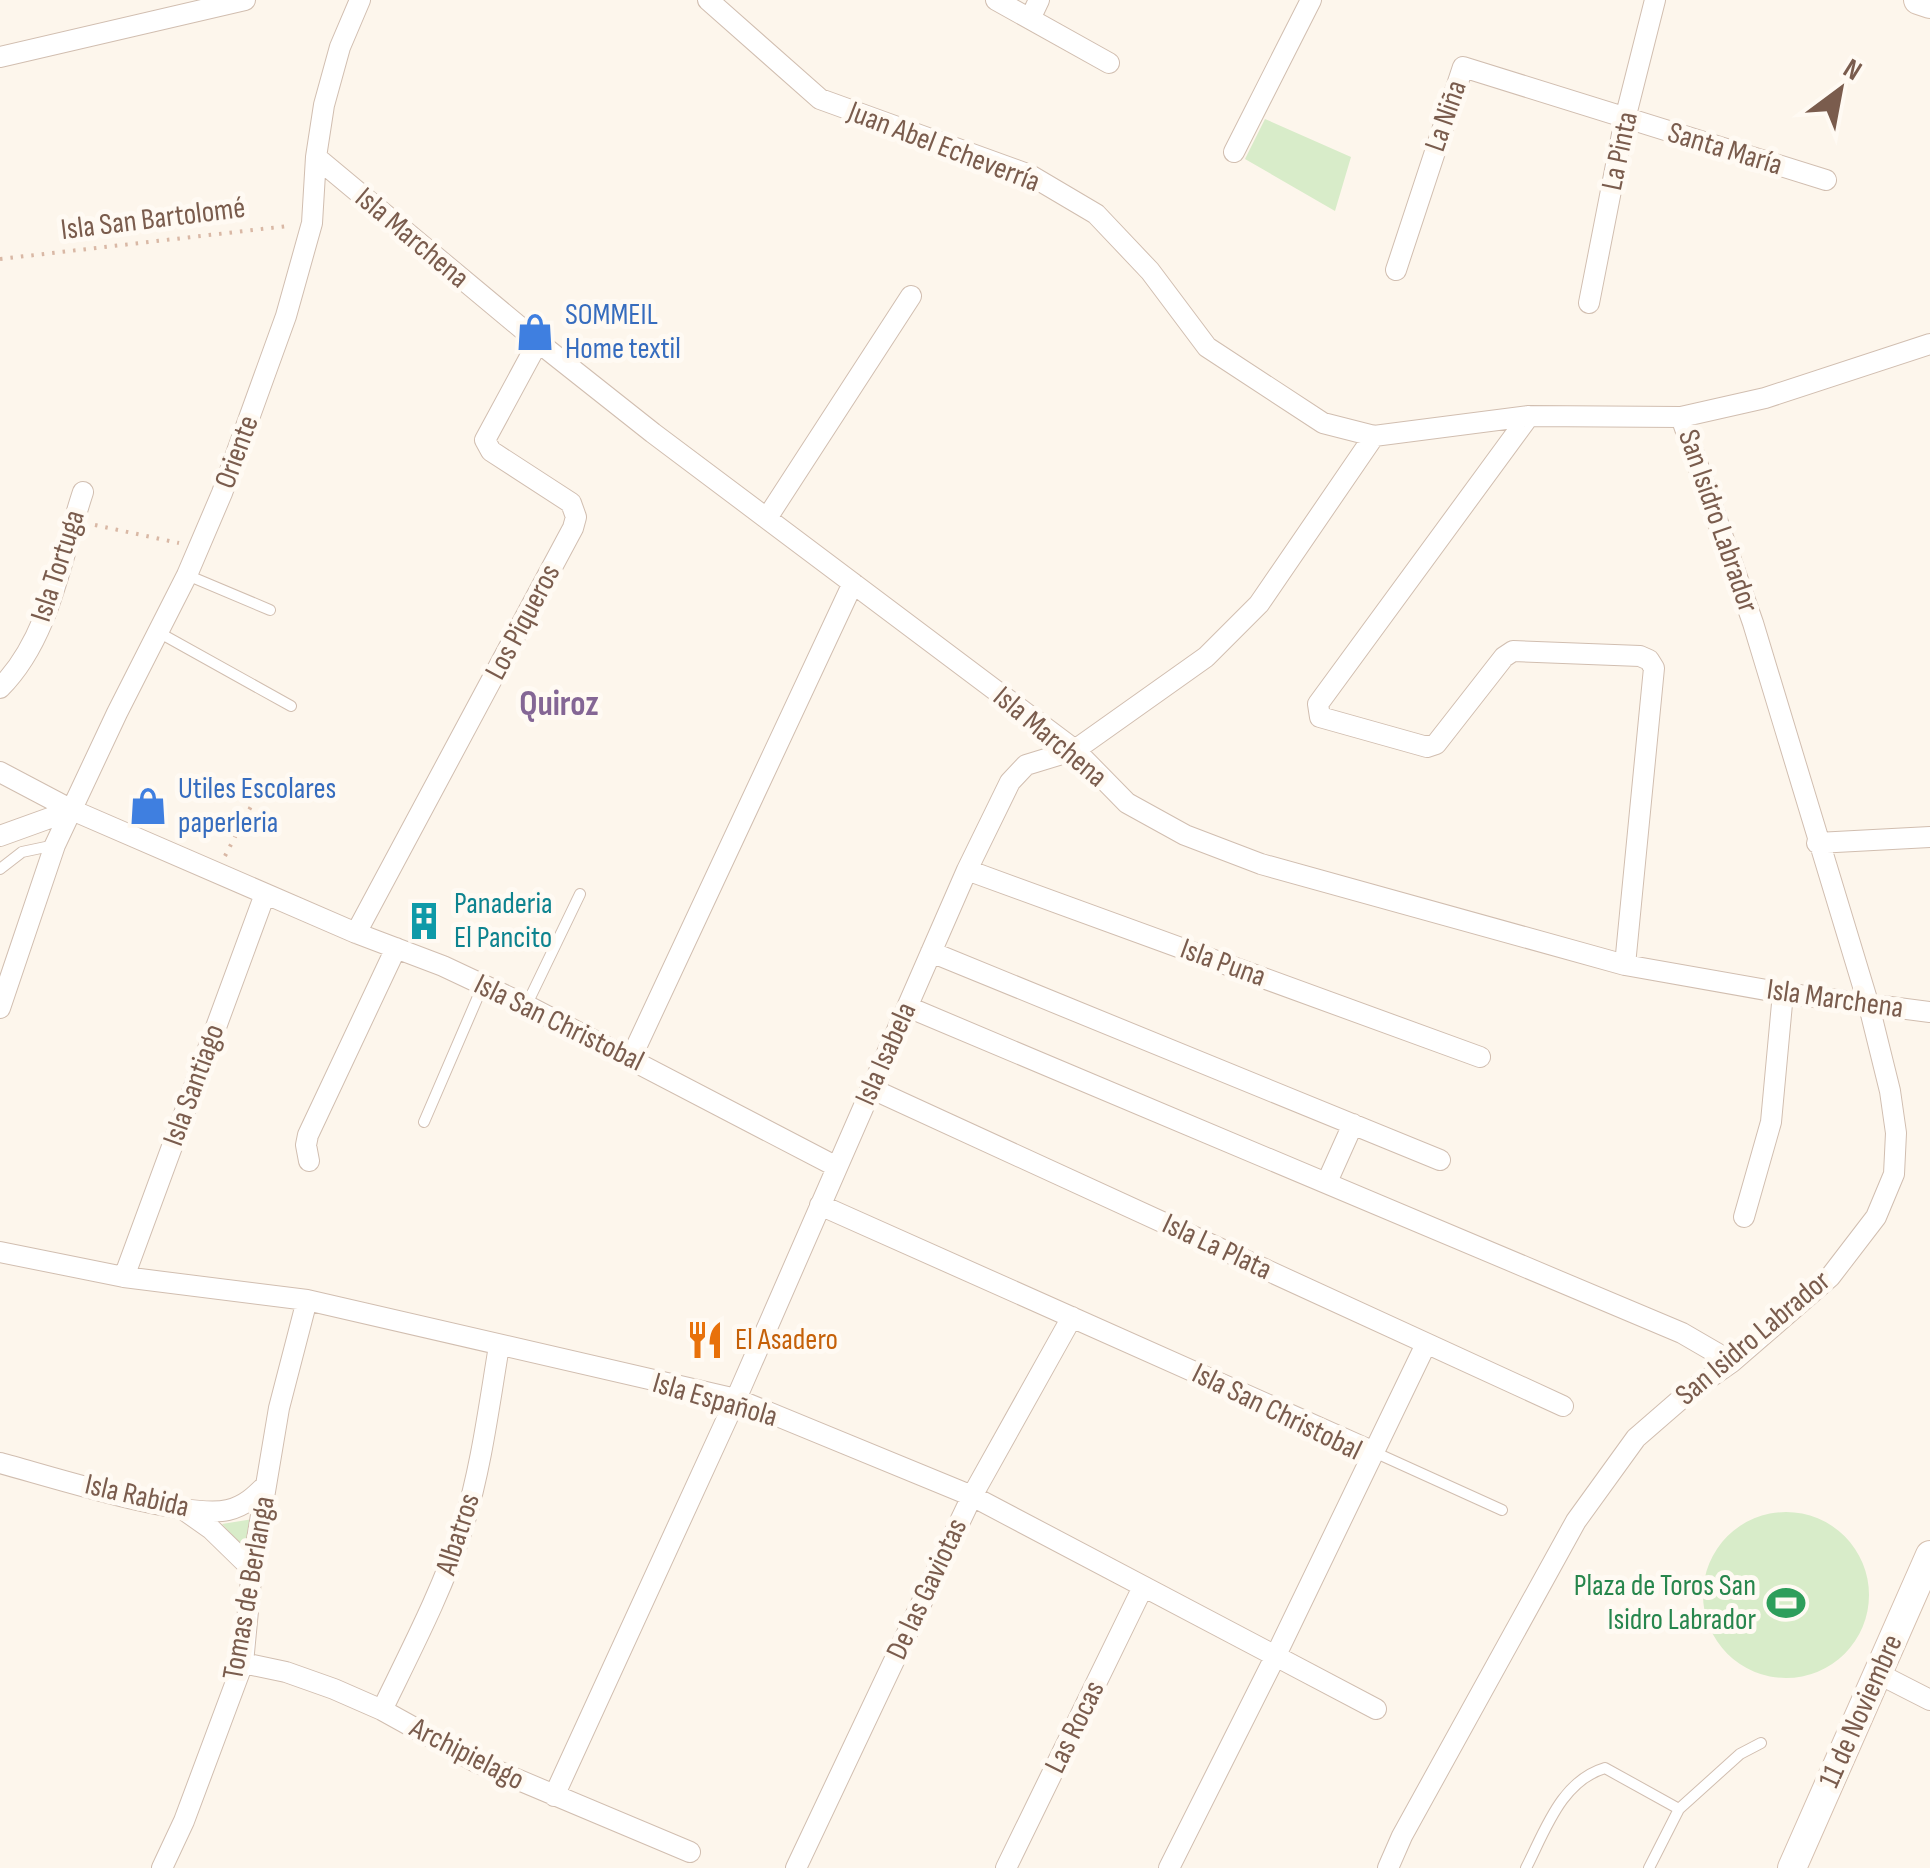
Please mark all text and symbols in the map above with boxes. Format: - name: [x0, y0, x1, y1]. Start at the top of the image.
- north arrow: [1790, 40, 1890, 140]
- text: N: [1837, 52, 1868, 88]
- street label: La Niña: [1417, 76, 1475, 156]
- street label: Juan Abel Echeverría: [842, 94, 1045, 200]
- street label: La Pinta: [1594, 108, 1646, 194]
- street label: Santa María: [1663, 115, 1787, 183]
- street label: Isla Marchena: [348, 180, 476, 296]
- street label: Isla San Bartolomé: [59, 190, 247, 248]
- place label: SOMMEIL Home textil: [565, 297, 681, 367]
- shop icon: SOMMEIL Home textil: [514, 311, 556, 353]
- street label: Oriente: [207, 411, 267, 493]
- street label: San Isidro Labrador: [1670, 425, 1766, 617]
- street label: Isla Tortuga: [23, 506, 93, 626]
- street label: Los Piqueros: [478, 558, 568, 686]
- street label: Isla Marchena: [986, 679, 1114, 795]
- district label: Quiroz: [519, 683, 599, 726]
- place label: Utiles Escolares paperleria: [178, 771, 336, 841]
- shop icon: Utiles Escolares paperleria: [127, 785, 169, 827]
- place label: Panaderia El Pancito: [454, 886, 553, 956]
- building icon: Panaderia El Pancito: [403, 900, 445, 942]
- street label: Isla Puna: [1175, 931, 1271, 995]
- street label: Isla San Christobal: [468, 966, 650, 1080]
- street label: Isla Marchena: [1764, 972, 1906, 1026]
- street label: Isla Isabela: [847, 997, 925, 1111]
- street label: Isla Santiago: [155, 1019, 233, 1151]
- street label: Isla La Plata: [1157, 1206, 1277, 1288]
- street label: San Isidro Labrador: [1668, 1263, 1838, 1413]
- restaurant icon: El Asadero: [684, 1319, 726, 1361]
- place label: El Asadero: [735, 1322, 838, 1358]
- street label: Isla San Christobal: [1186, 1355, 1368, 1469]
- street label: Isla Española: [648, 1365, 782, 1435]
- street label: Isla Rabida: [81, 1467, 193, 1525]
- street label: Albatros: [428, 1489, 488, 1580]
- street label: Tomas de Berlanga: [215, 1494, 283, 1682]
- street label: De las Gaviotas: [879, 1513, 975, 1665]
- place label: Plaza de Toros San Isidro Labrador: [1574, 1568, 1756, 1638]
- sports icon: Plaza de Toros San Isidro Labrador: [1765, 1582, 1807, 1624]
- street label: 11 de Noviembre: [1811, 1629, 1911, 1793]
- street label: Las Rocas: [1037, 1675, 1113, 1779]
- street label: Archipielago: [403, 1709, 530, 1798]

